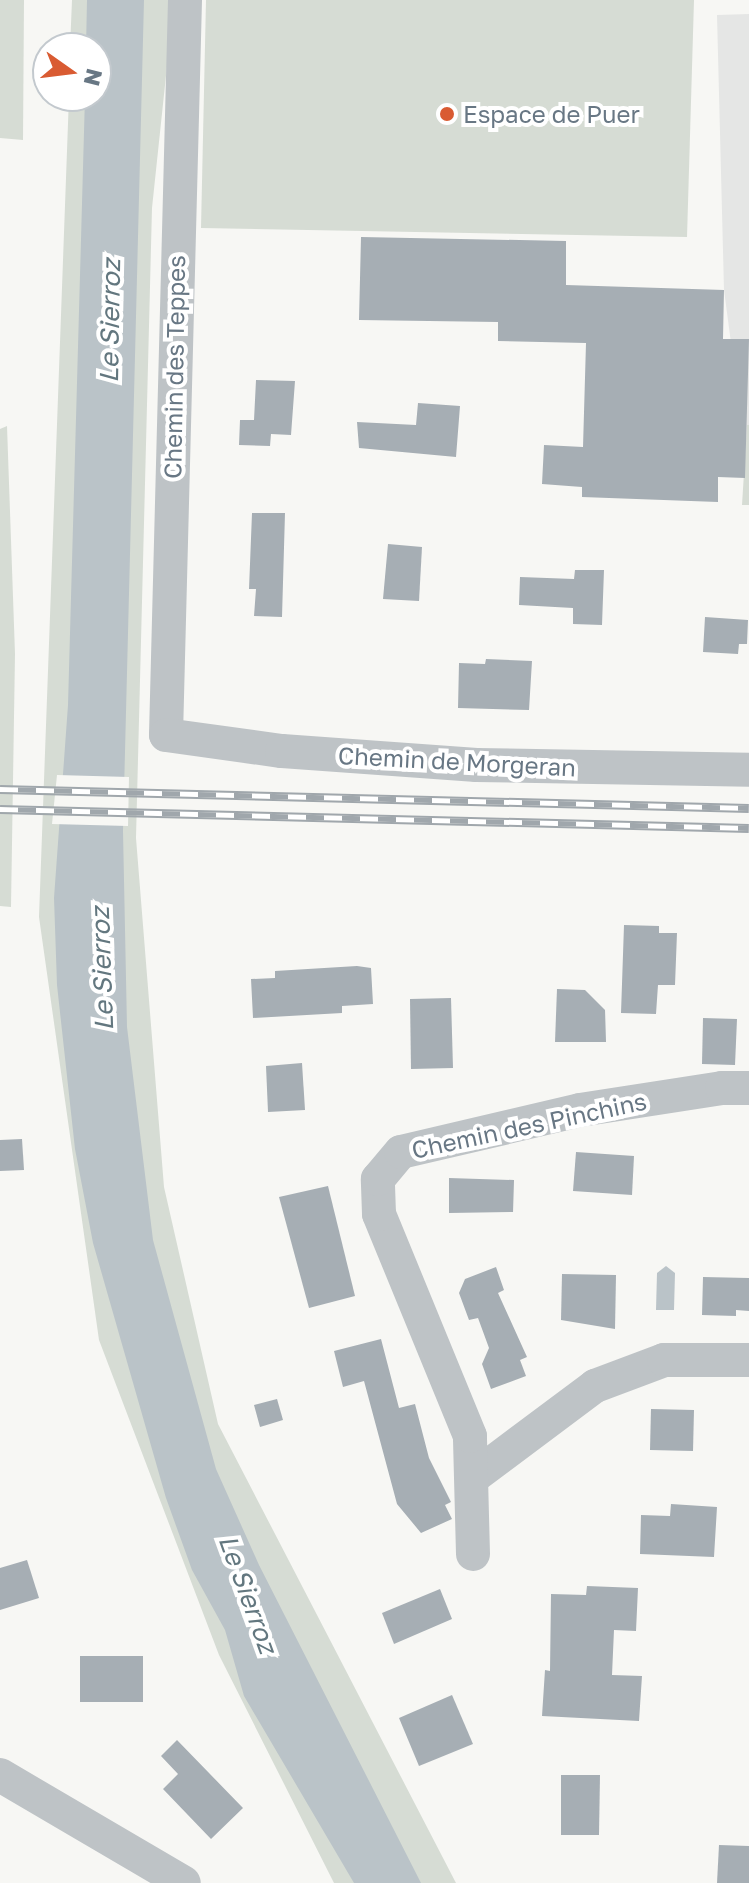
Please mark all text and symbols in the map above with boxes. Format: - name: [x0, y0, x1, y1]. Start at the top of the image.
- north arrow: [32, 32, 112, 112]
- text: N: [79, 66, 109, 89]
- place label: Espace de Puer: [463, 100, 640, 128]
- marker: Espace de Puer: [438, 105, 456, 123]
- street label: Chemin des Teppes: [158, 255, 190, 479]
- water label: Le Sierroz: [93, 259, 127, 383]
- street label: Chemin de Morgeran: [337, 740, 577, 782]
- water label: Le Sierroz: [84, 907, 120, 1031]
- street label: Chemin des Pinchins: [409, 1086, 649, 1164]
- water label: Le Sierroz: [212, 1531, 284, 1657]

